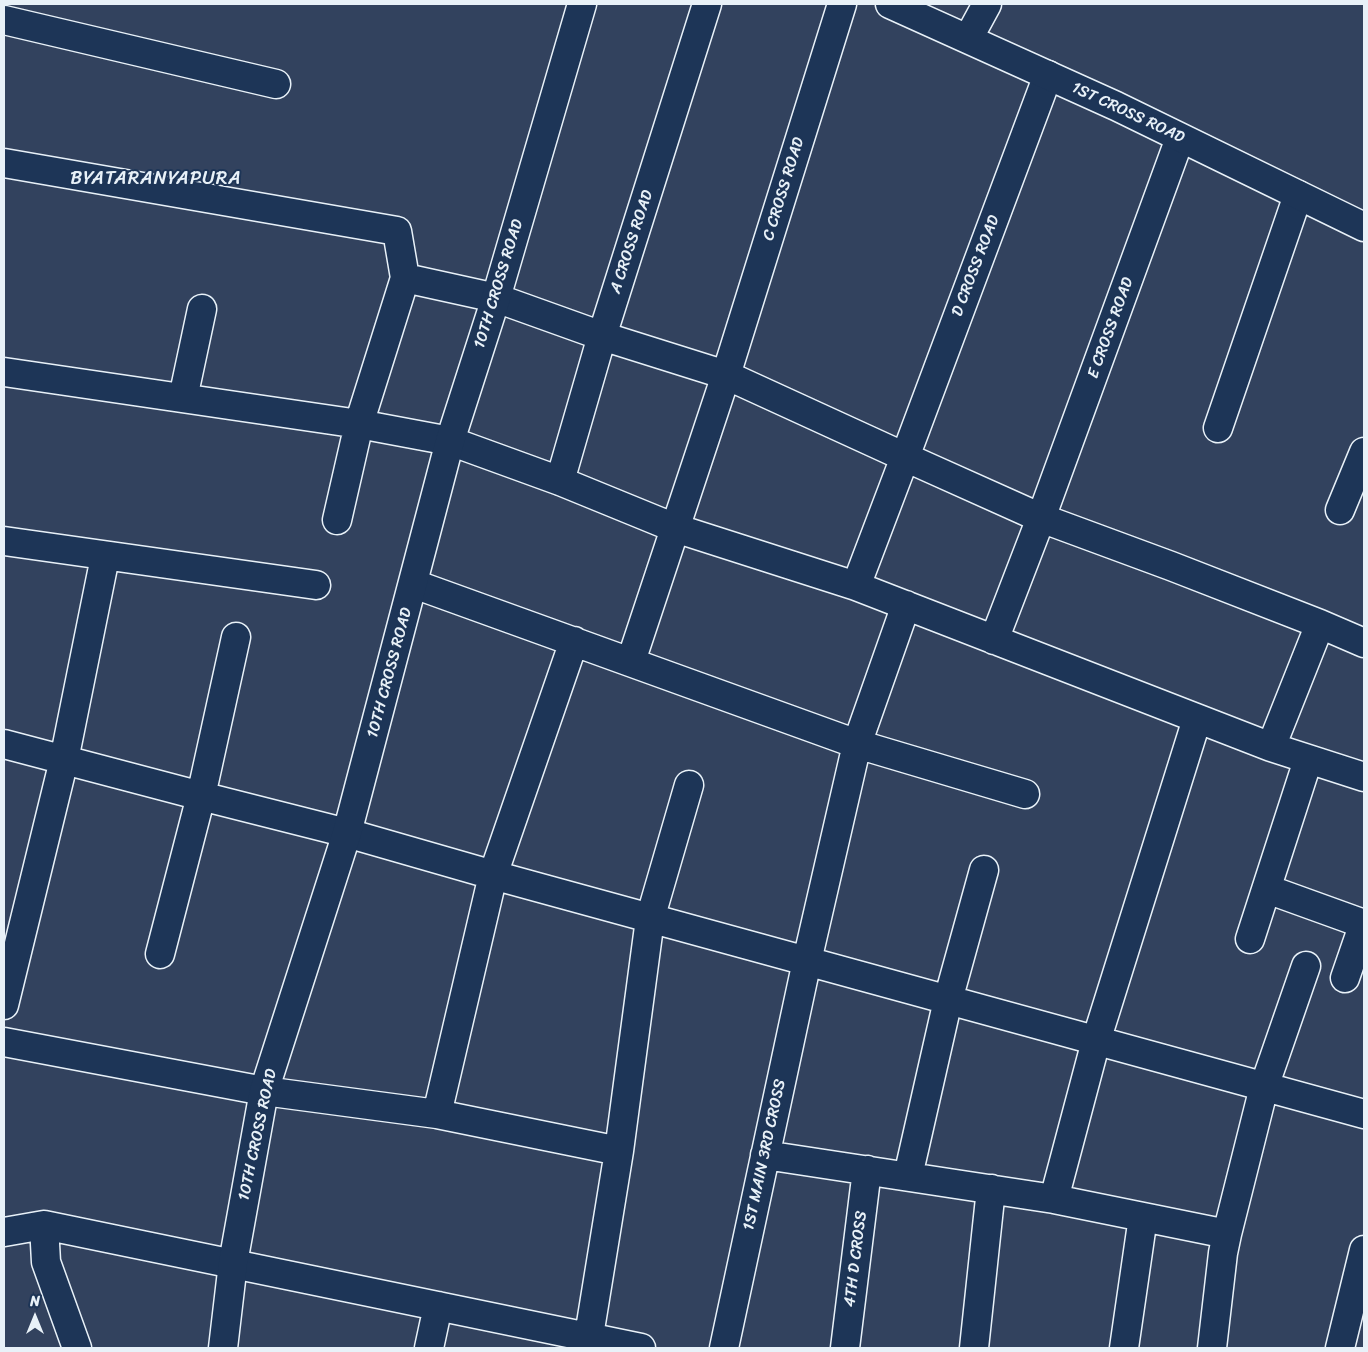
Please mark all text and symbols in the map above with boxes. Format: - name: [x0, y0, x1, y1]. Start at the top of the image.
- street label: 1ST CROSS ROAD: [1068, 78, 1188, 148]
- street label: C CROSS ROAD: [759, 135, 809, 243]
- district label: BYATARANYAPURA: [69, 168, 243, 190]
- street label: A CROSS ROAD: [606, 188, 658, 296]
- street label: D CROSS ROAD: [948, 213, 1004, 319]
- street label: 10TH CROSS ROAD: [470, 217, 528, 351]
- street label: E CROSS ROAD: [1084, 275, 1138, 381]
- street label: 10TH CROSS ROAD: [363, 606, 417, 740]
- street label: 10TH CROSS ROAD: [235, 1067, 281, 1203]
- street label: 1ST MAIN 3RD CROSS: [740, 1078, 790, 1232]
- street label: 4TH D CROSS: [841, 1210, 871, 1308]
- text: N: [30, 1289, 40, 1314]
- north arrow: [10, 1292, 60, 1342]

